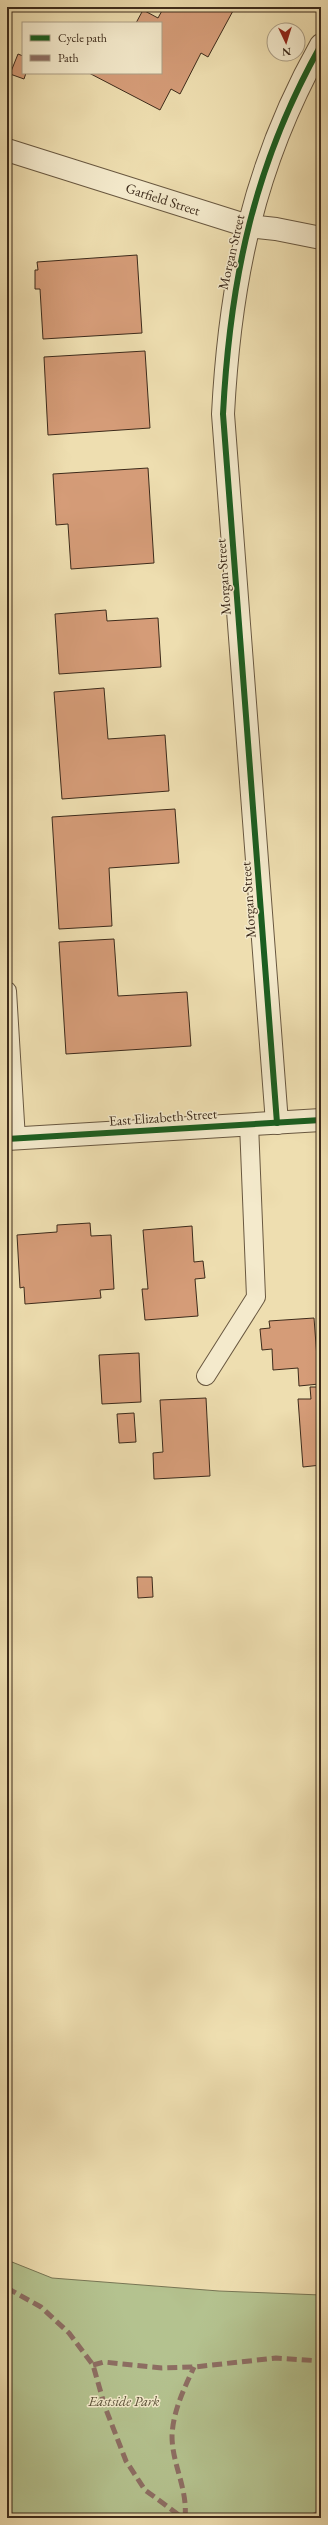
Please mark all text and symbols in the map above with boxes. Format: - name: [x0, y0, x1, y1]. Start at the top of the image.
- legend: [22, 22, 162, 74]
- north arrow: [266, 22, 306, 62]
- text: Cycle path: [58, 30, 107, 46]
- text: N: [282, 45, 292, 59]
- text: Path: [58, 50, 79, 66]
- street label: Garfield Street: [124, 179, 203, 220]
- street label: Morgan Street: [214, 212, 249, 291]
- street label: Morgan Street: [211, 538, 235, 616]
- street label: Morgan Street: [236, 861, 260, 939]
- street label: East Elizabeth Street: [108, 1104, 218, 1130]
- park label: Eastside Park: [88, 2392, 160, 2410]

